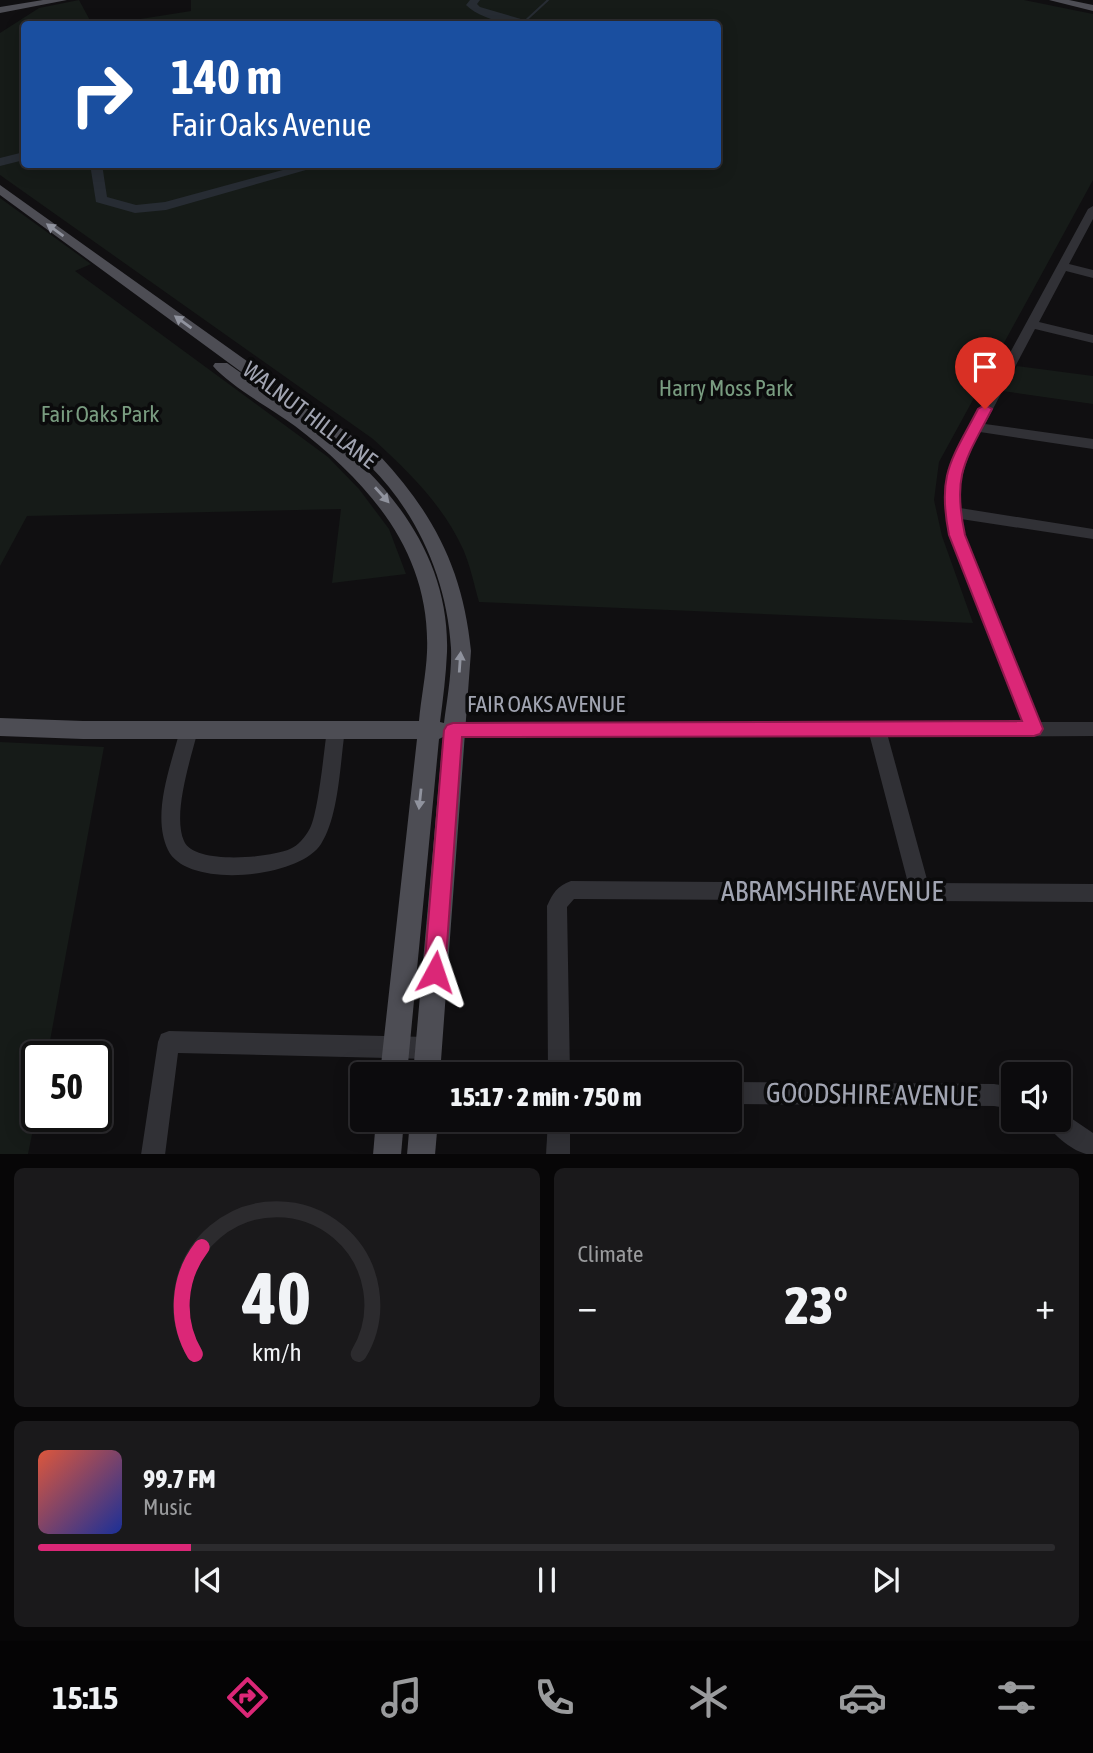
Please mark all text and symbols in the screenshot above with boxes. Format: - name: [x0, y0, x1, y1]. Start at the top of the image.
- text: 140 m: [171, 48, 282, 104]
- icon: right: [56, 49, 147, 140]
- text: Fair Oaks Avenue: [171, 106, 371, 143]
- one-way arrow: [46, 224, 64, 238]
- one-way arrow: [174, 315, 192, 329]
- pin: [955, 337, 1015, 409]
- icon: arrive: [966, 348, 1004, 386]
- street label: WALNUT HILL LANE: [238, 356, 382, 474]
- park label: Harry Moss Park: [659, 375, 793, 401]
- park label: Fair Oaks Park: [41, 401, 159, 427]
- one-way arrow: [374, 487, 389, 504]
- one-way arrow: [455, 651, 466, 673]
- street label: FAIR OAKS AVENUE: [467, 691, 625, 717]
- one-way arrow: [414, 788, 425, 810]
- street label: ABRAMSHIRE AVENUE: [721, 875, 943, 907]
- position arrow: [398, 935, 472, 1009]
- speed limit sign: 50: [21, 1041, 112, 1132]
- map controls: [1001, 1062, 1071, 1132]
- button: sound: [1001, 1062, 1071, 1132]
- street label: GOODSHIRE AVENUE: [766, 1076, 978, 1112]
- text: 15:17 · 2 min · 750 m: [451, 1082, 641, 1112]
- text: Climate: [578, 1241, 643, 1267]
- text: 40: [242, 1256, 311, 1339]
- text: 23°: [785, 1275, 848, 1335]
- text: −: [578, 1284, 597, 1327]
- text: +: [1035, 1284, 1055, 1327]
- text: km/h: [252, 1337, 302, 1365]
- text: 99.7 FM: [143, 1464, 216, 1494]
- text: Music: [143, 1494, 191, 1520]
- icon: previous: [189, 1561, 227, 1599]
- icon: pause: [528, 1561, 566, 1599]
- icon: next: [867, 1561, 905, 1599]
- icon: directions: [223, 1673, 272, 1722]
- icon: music: [377, 1673, 426, 1722]
- icon: phone: [530, 1673, 579, 1722]
- icon: climate: [684, 1673, 733, 1722]
- icon: car: [838, 1673, 887, 1722]
- icon: filters: [992, 1673, 1041, 1722]
- text: 15:15: [52, 1679, 118, 1716]

